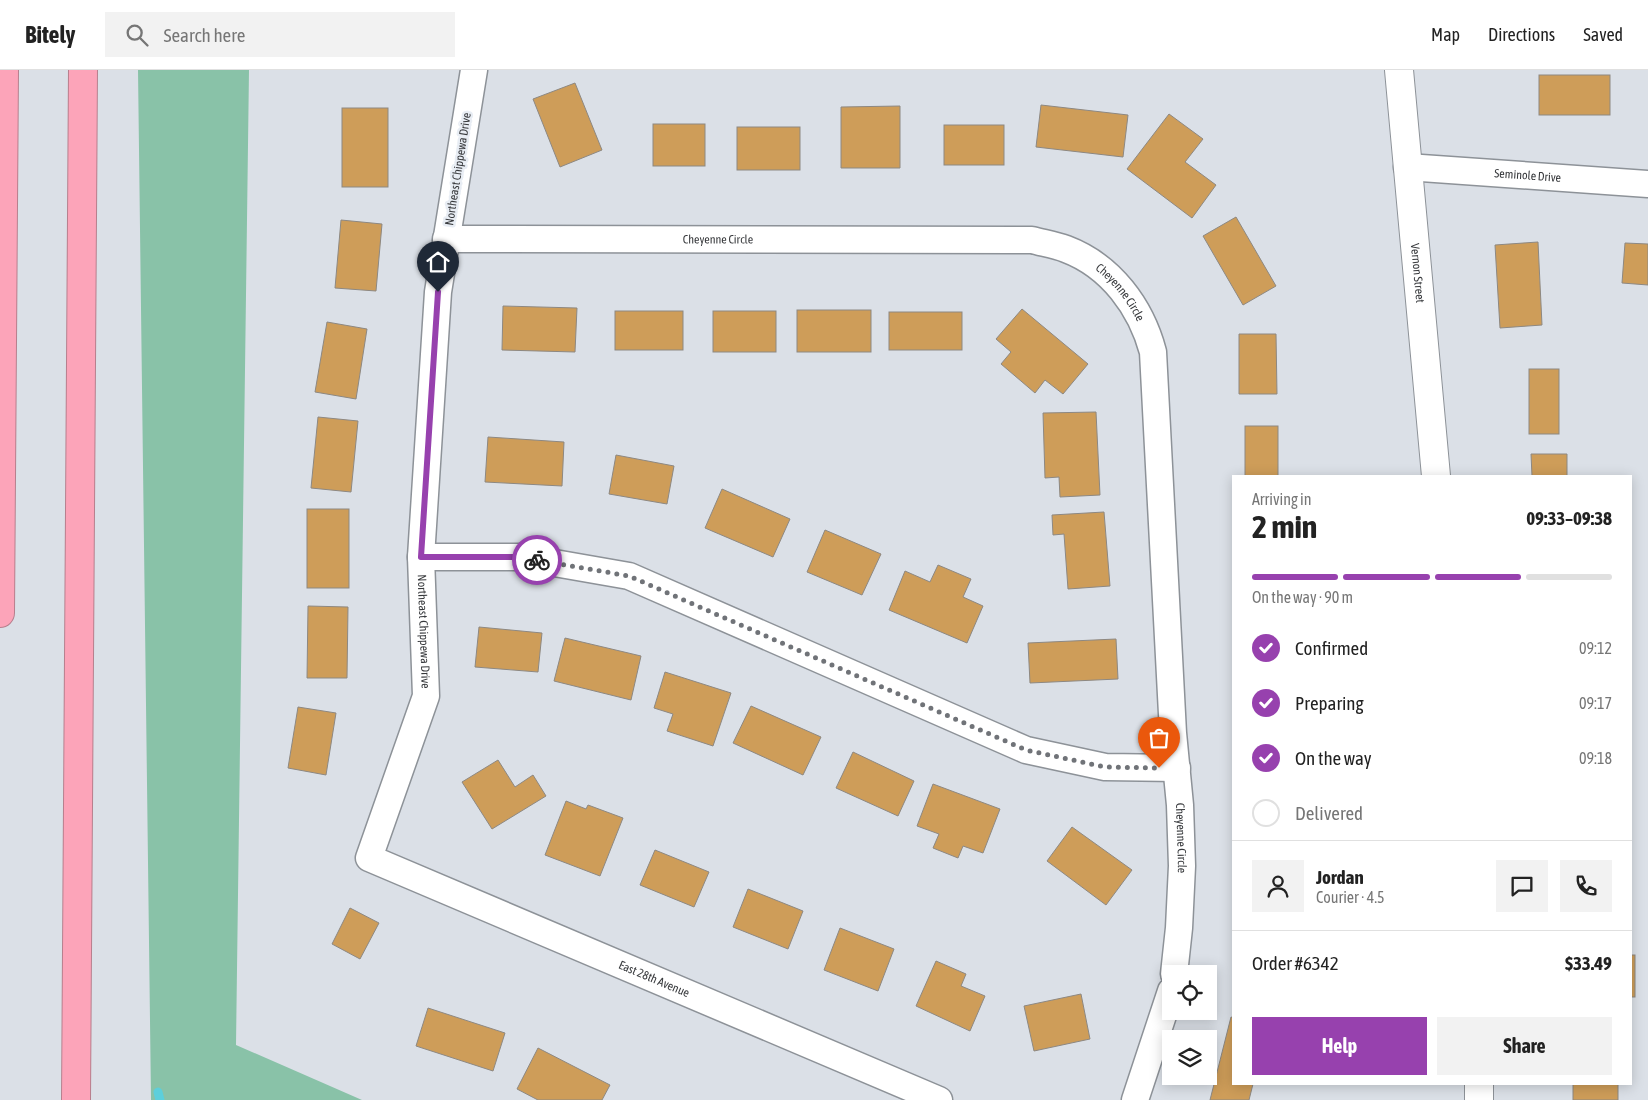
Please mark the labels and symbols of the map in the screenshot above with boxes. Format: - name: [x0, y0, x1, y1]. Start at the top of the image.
- street label: Northeast Chippewa Drive: [442, 112, 474, 226]
- street label: Seminole Drive: [1494, 166, 1562, 185]
- street label: Cheyenne Circle: [683, 232, 753, 247]
- pin: [417, 241, 459, 292]
- street label: Vernon Street: [1408, 243, 1427, 304]
- street label: Cheyenne Circle: [1093, 261, 1147, 323]
- courier: [512, 535, 562, 585]
- street label: Northeast Chippewa Drive: [415, 574, 433, 689]
- pin: [1138, 717, 1180, 768]
- street label: Cheyenne Circle: [1173, 803, 1189, 873]
- street label: East 28th Avenue: [617, 958, 692, 1000]

